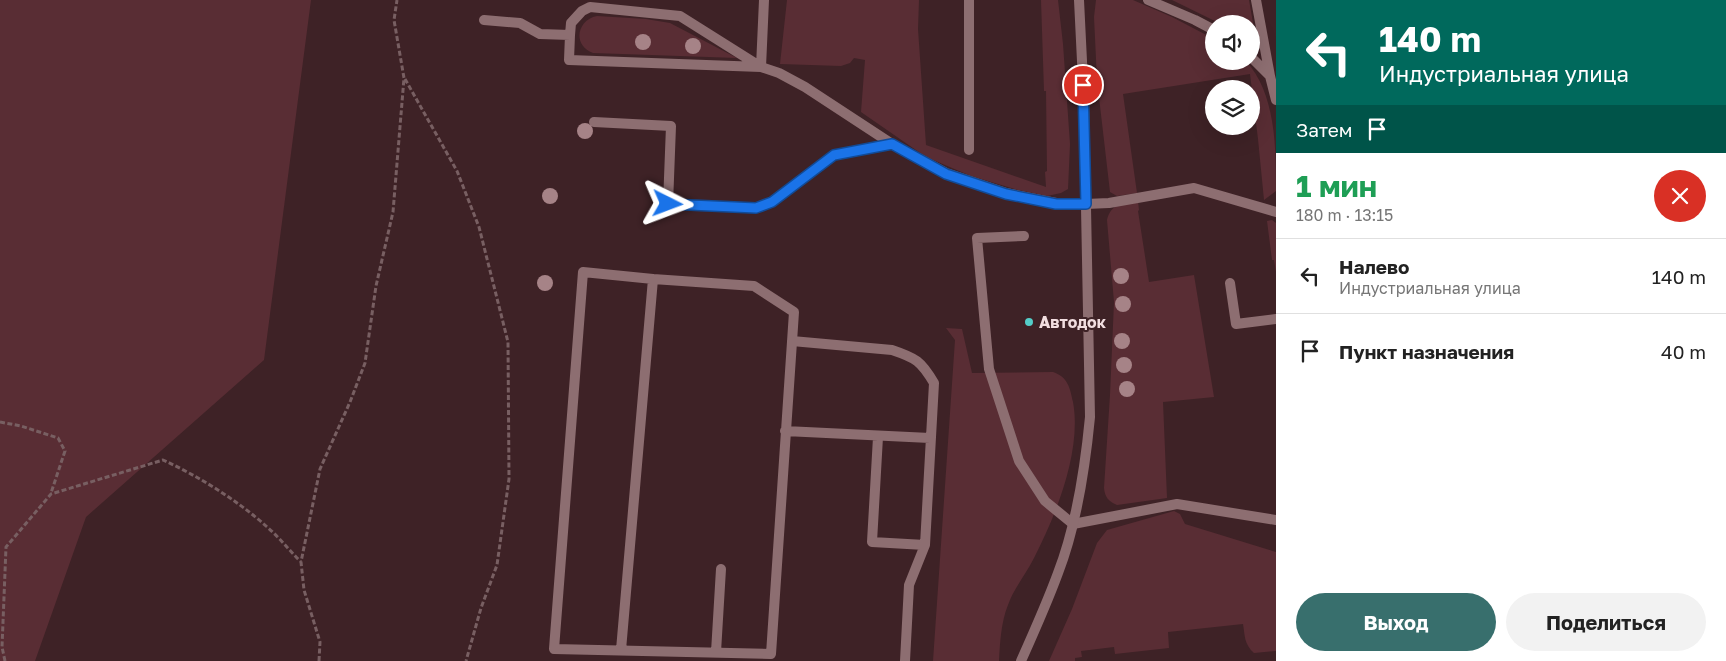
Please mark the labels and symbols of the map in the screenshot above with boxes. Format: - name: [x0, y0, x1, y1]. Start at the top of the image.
- pin: [1062, 64, 1104, 106]
- position arrow: [641, 177, 693, 229]
- place label: Автодок: [1039, 312, 1107, 332]
- marker: Автодок: [1023, 316, 1035, 328]

